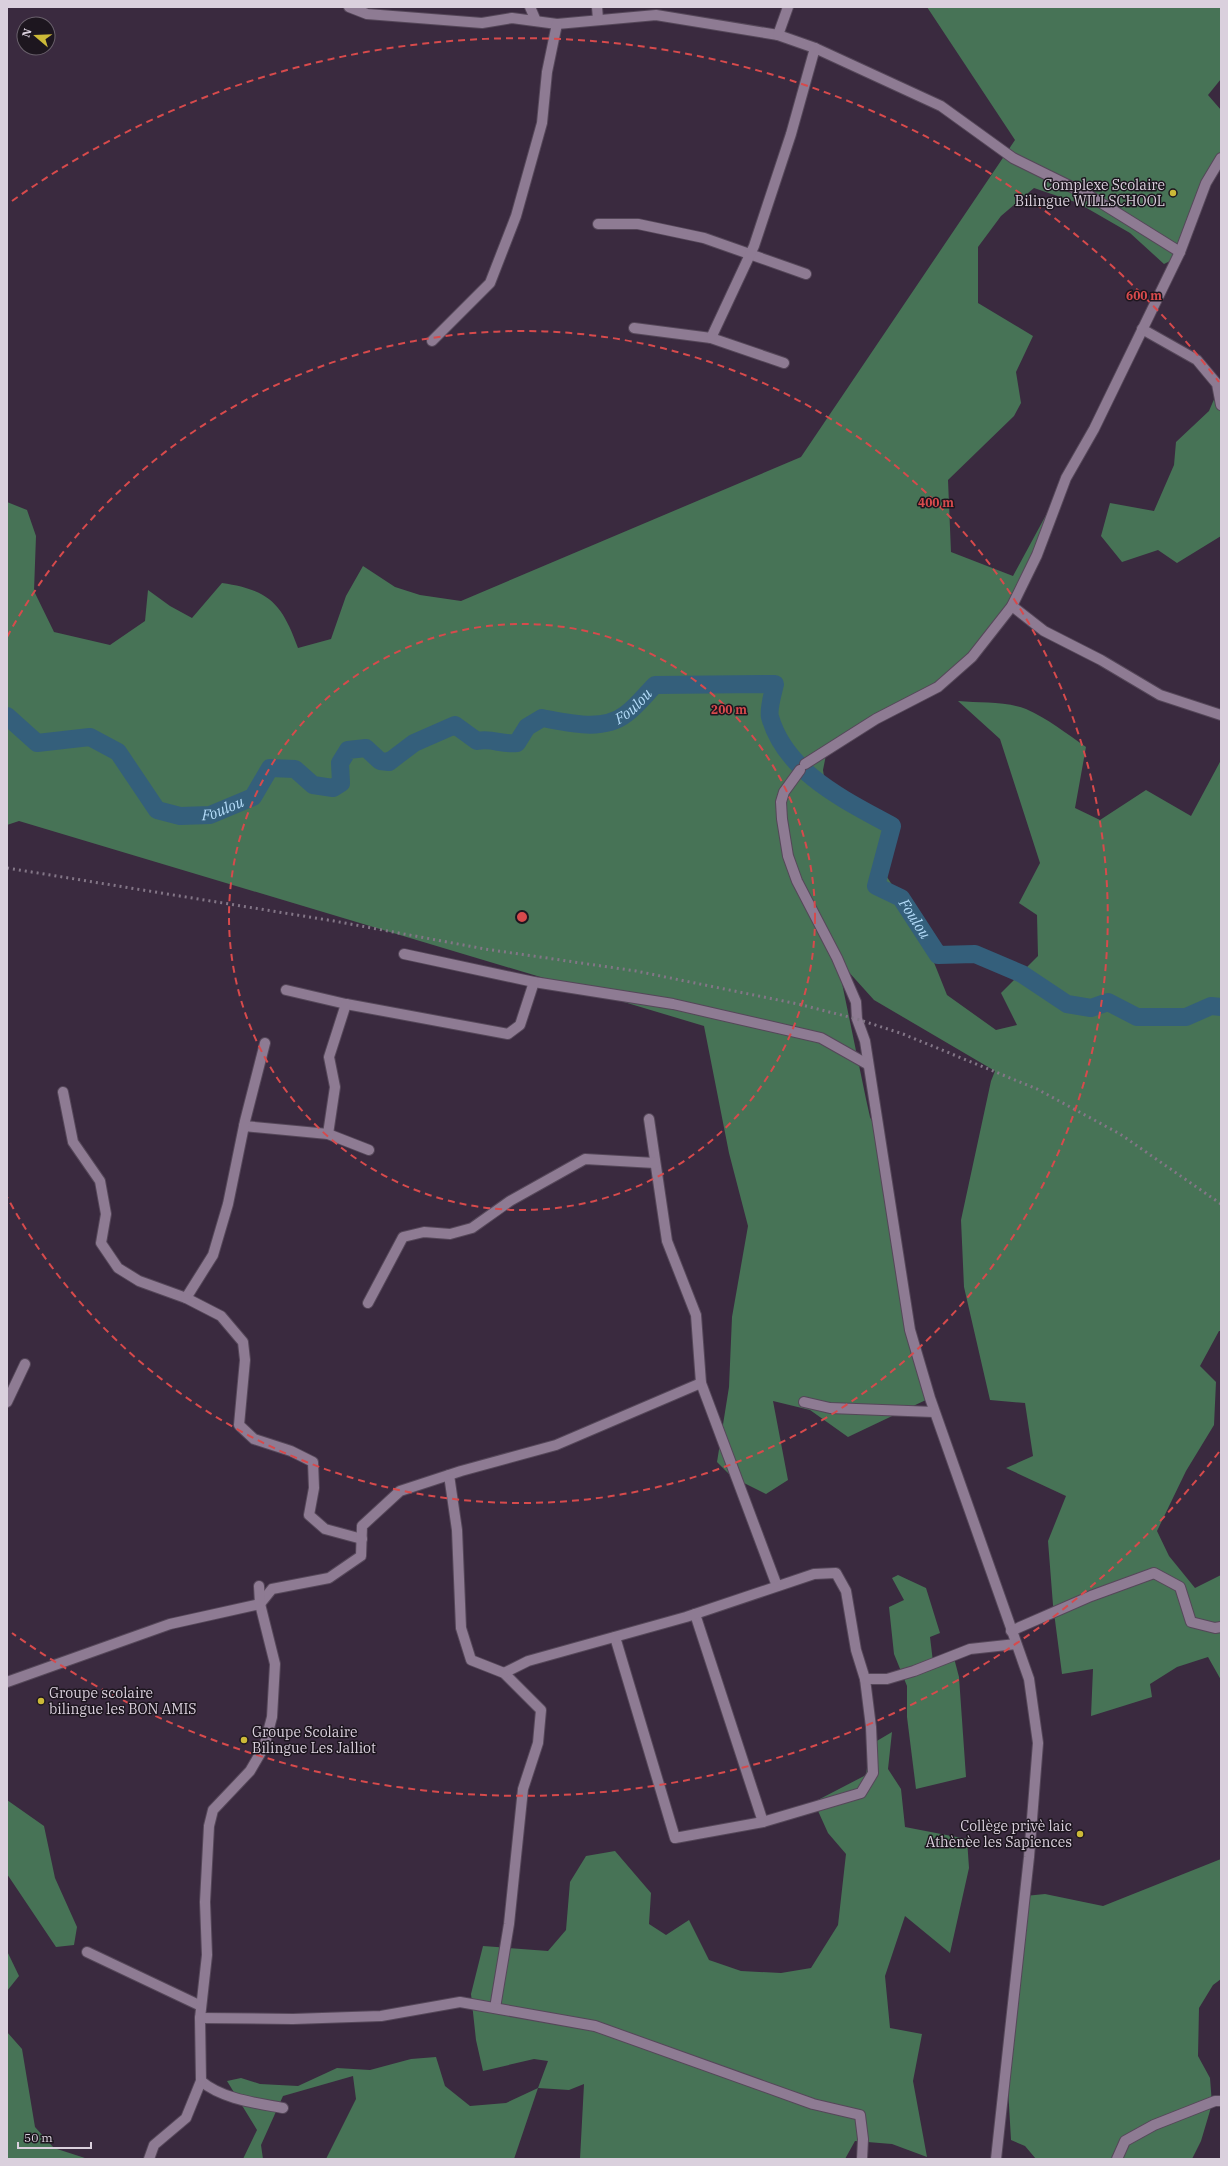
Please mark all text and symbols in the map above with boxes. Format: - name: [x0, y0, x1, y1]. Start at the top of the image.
- north arrow: [16, 16, 56, 56]
- text: N: [19, 26, 35, 39]
- place label: Complexe Scolaire Bilingue WILLSCHOOL: [1015, 176, 1165, 210]
- marker: Complexe Scolaire Bilingue WILLSCHOOL: [1168, 188, 1178, 198]
- text: 600 m: [1126, 288, 1162, 303]
- text: 400 m: [918, 495, 954, 510]
- water label: Foulou: [610, 684, 656, 728]
- text: 200 m: [711, 702, 747, 717]
- water label: Foulou: [200, 792, 247, 824]
- water label: Foulou: [894, 894, 935, 943]
- centre of rings: [515, 910, 529, 924]
- place label: Groupe scolaire bilingue les BON AMIS: [49, 1684, 197, 1718]
- marker: Groupe scolaire bilingue les BON AMIS: [36, 1696, 46, 1706]
- place label: Groupe Scolaire Bilingue Les Jalliot: [252, 1723, 376, 1757]
- marker: Groupe Scolaire Bilingue Les Jalliot: [239, 1735, 249, 1745]
- place label: Collège privè laic Athènèe les Sapiences: [926, 1817, 1072, 1851]
- marker: Collège privè laic Athènèe les Sapiences: [1075, 1829, 1085, 1839]
- scale bar: [18, 2124, 91, 2150]
- text: 50 m: [24, 2130, 53, 2145]

